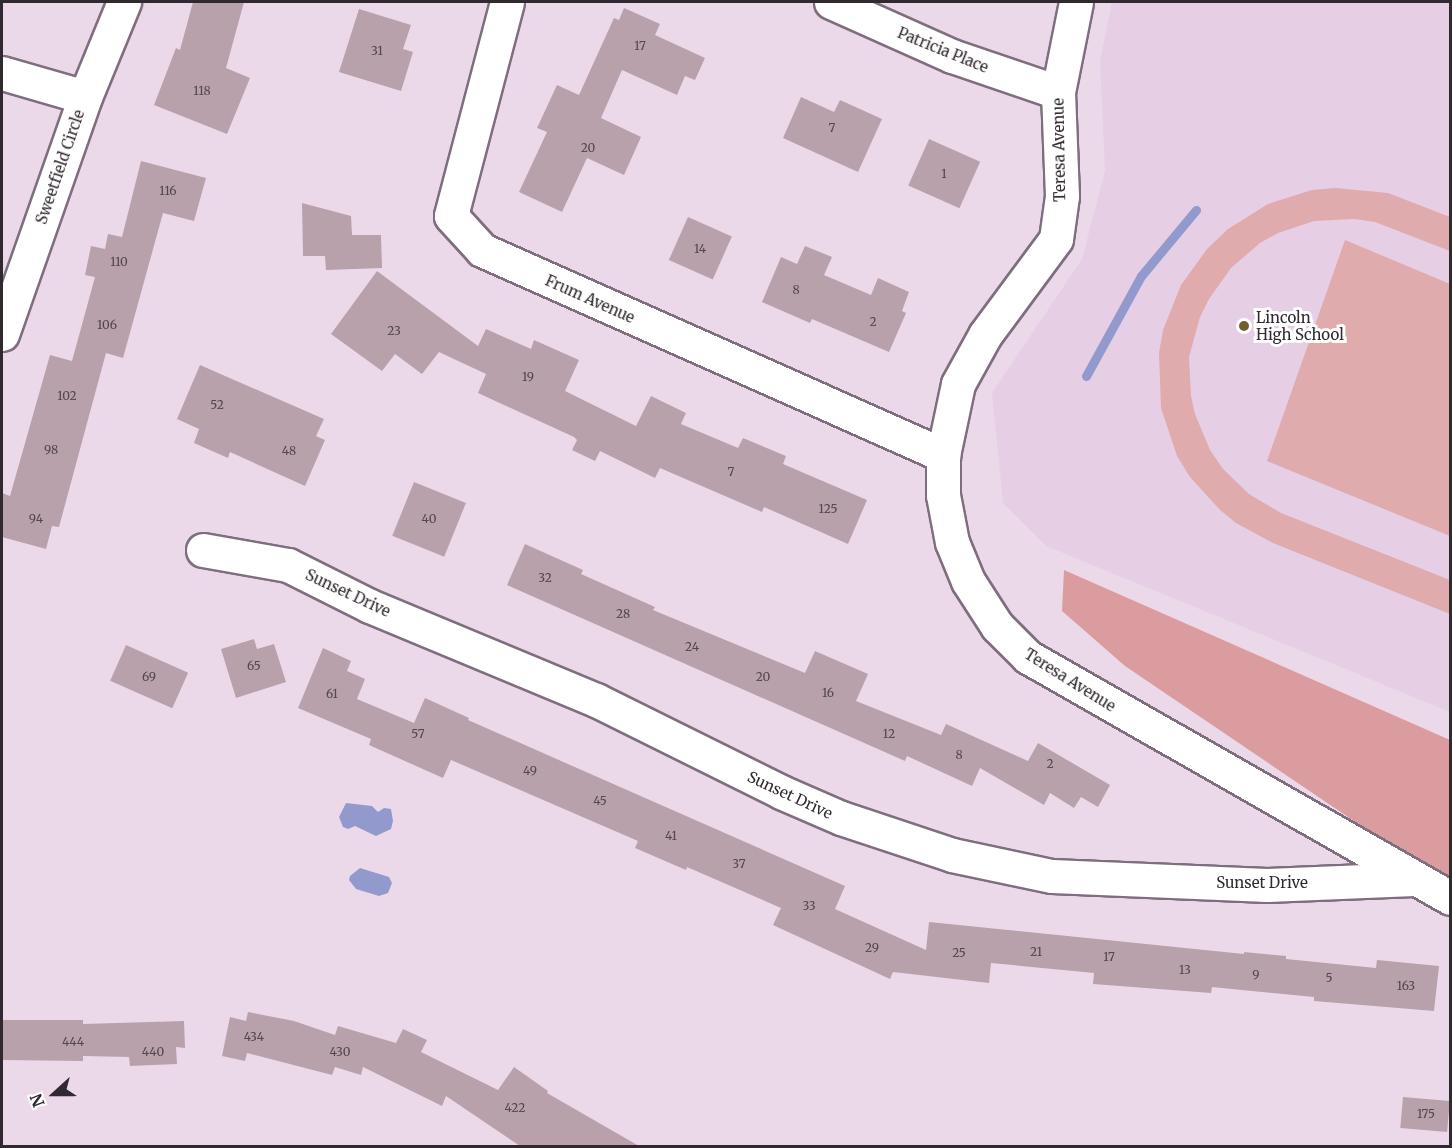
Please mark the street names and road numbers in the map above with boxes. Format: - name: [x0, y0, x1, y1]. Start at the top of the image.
- street label: Patricia Place: [895, 24, 991, 76]
- street label: Teresa Avenue: [1049, 98, 1069, 202]
- street label: Sweetfield Circle: [32, 107, 88, 227]
- street label: Frum Avenue: [543, 271, 637, 327]
- street label: Sunset Drive: [303, 565, 393, 621]
- street label: Teresa Avenue: [1021, 645, 1119, 715]
- street label: Sunset Drive: [745, 767, 835, 823]
- street label: Sunset Drive: [1216, 874, 1308, 892]

